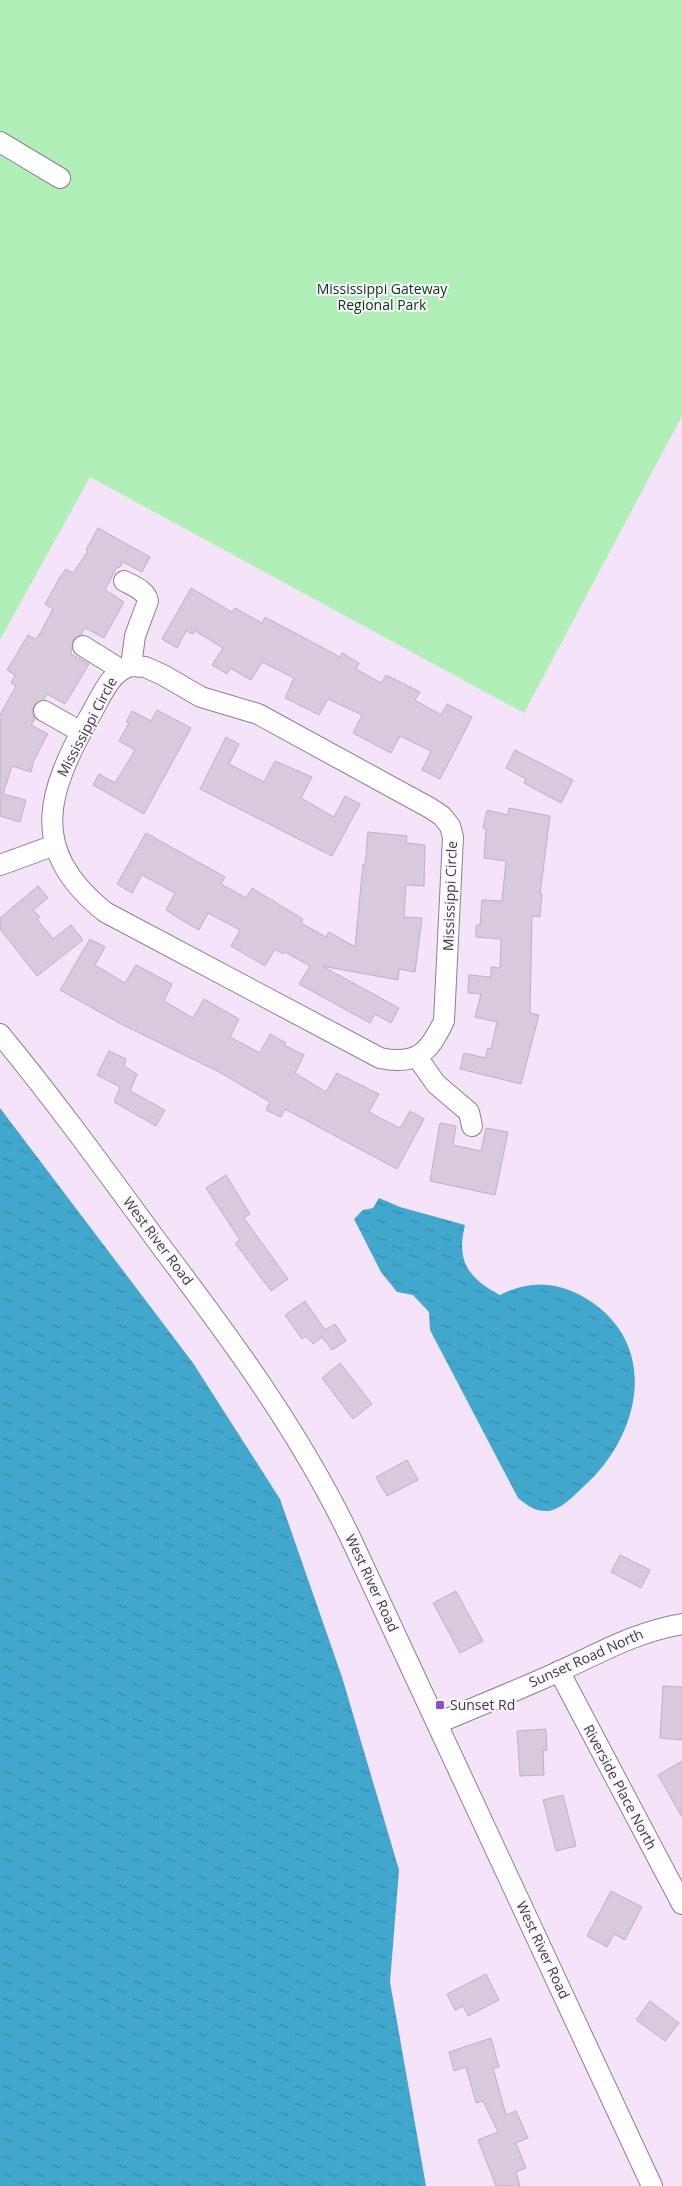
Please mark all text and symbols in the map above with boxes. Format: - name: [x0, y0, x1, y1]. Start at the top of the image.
- park label: Mississippi Gateway Regional Park: [317, 279, 448, 314]
- street label: Mississippi Circle: [52, 673, 121, 780]
- street label: Mississippi Circle: [438, 840, 461, 951]
- street label: West River Road: [119, 1193, 198, 1289]
- street label: West River Road: [341, 1531, 403, 1635]
- street label: Sunset Road North: [526, 1624, 646, 1691]
- place label: Sunset Rd: [450, 1695, 515, 1714]
- marker: Sunset Rd: [434, 1699, 446, 1711]
- street label: Riverside Place North: [579, 1721, 662, 1853]
- street label: West River Road: [512, 1898, 574, 2002]

